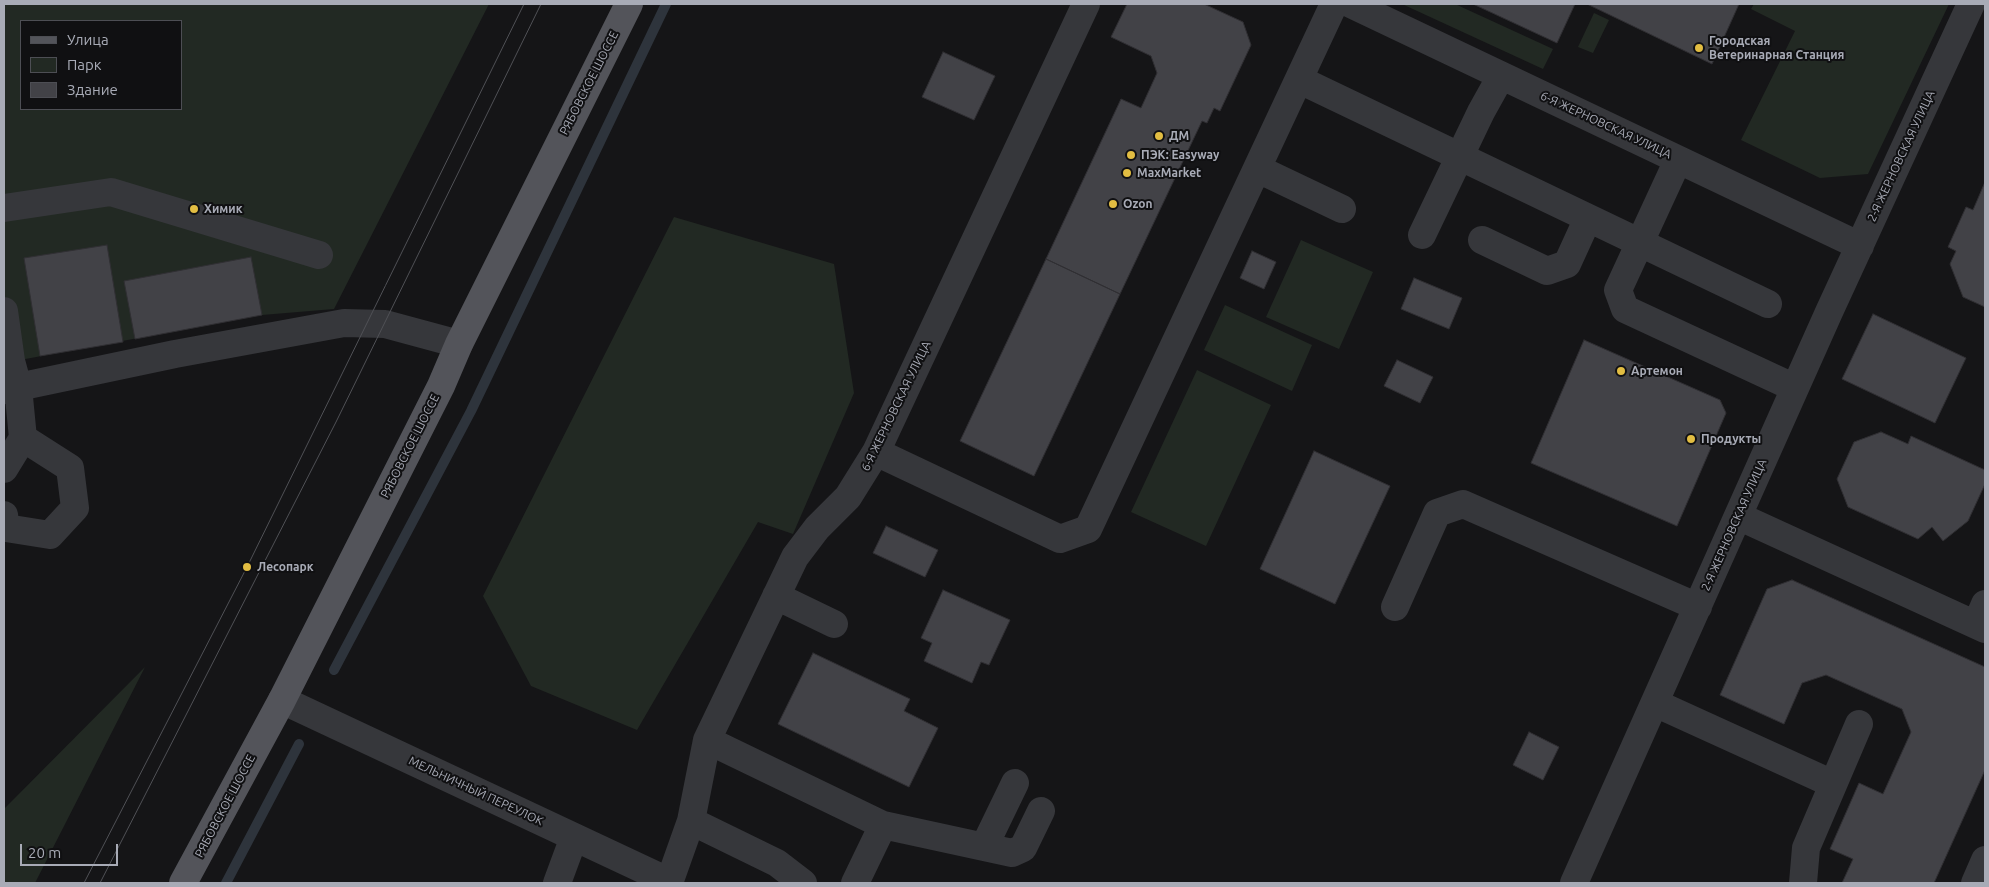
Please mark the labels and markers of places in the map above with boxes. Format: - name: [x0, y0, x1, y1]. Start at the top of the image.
- place label: Городская Ветеринарная Станция: [1709, 34, 1844, 62]
- marker: Городская Ветеринарная Станция: [1693, 42, 1705, 54]
- place label: ДМ: [1169, 129, 1189, 143]
- marker: ДМ: [1153, 130, 1165, 142]
- place label: ПЭК: Easyway: [1141, 148, 1219, 162]
- marker: ПЭК: Easyway: [1125, 149, 1137, 161]
- place label: MaxMarket: [1137, 166, 1201, 180]
- marker: MaxMarket: [1121, 167, 1133, 179]
- place label: Ozon: [1123, 197, 1152, 211]
- marker: Ozon: [1107, 198, 1119, 210]
- place label: Химик: [204, 202, 242, 216]
- marker: Химик: [188, 203, 200, 215]
- place label: Артемон: [1631, 364, 1683, 378]
- marker: Артемон: [1615, 365, 1627, 377]
- place label: Продукты: [1701, 432, 1761, 446]
- marker: Продукты: [1685, 433, 1697, 445]
- place label: Лесопарк: [257, 560, 314, 574]
- marker: Лесопарк: [241, 561, 253, 573]

